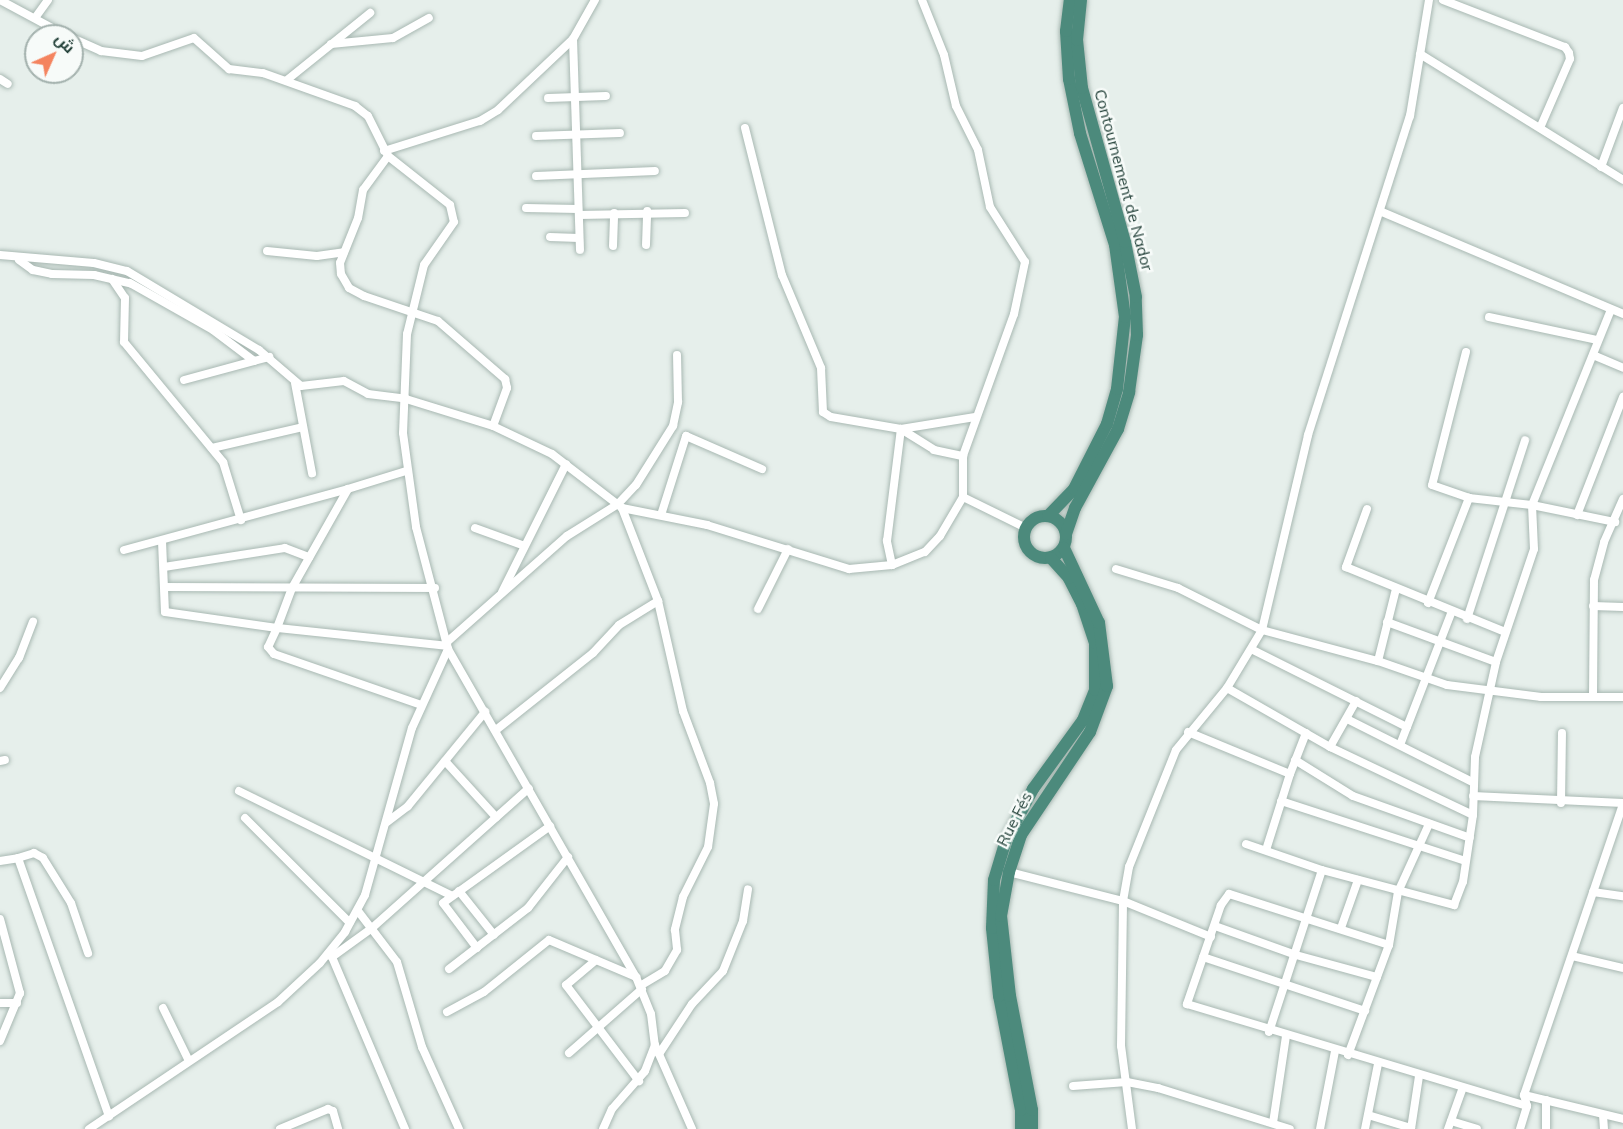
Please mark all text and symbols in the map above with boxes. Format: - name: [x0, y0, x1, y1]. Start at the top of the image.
- north arrow: [24, 24, 84, 84]
- text: ش: [51, 28, 80, 57]
- street label: Contournement de Nador: [1091, 87, 1157, 273]
- street label: Rue Fés: [992, 789, 1036, 849]

